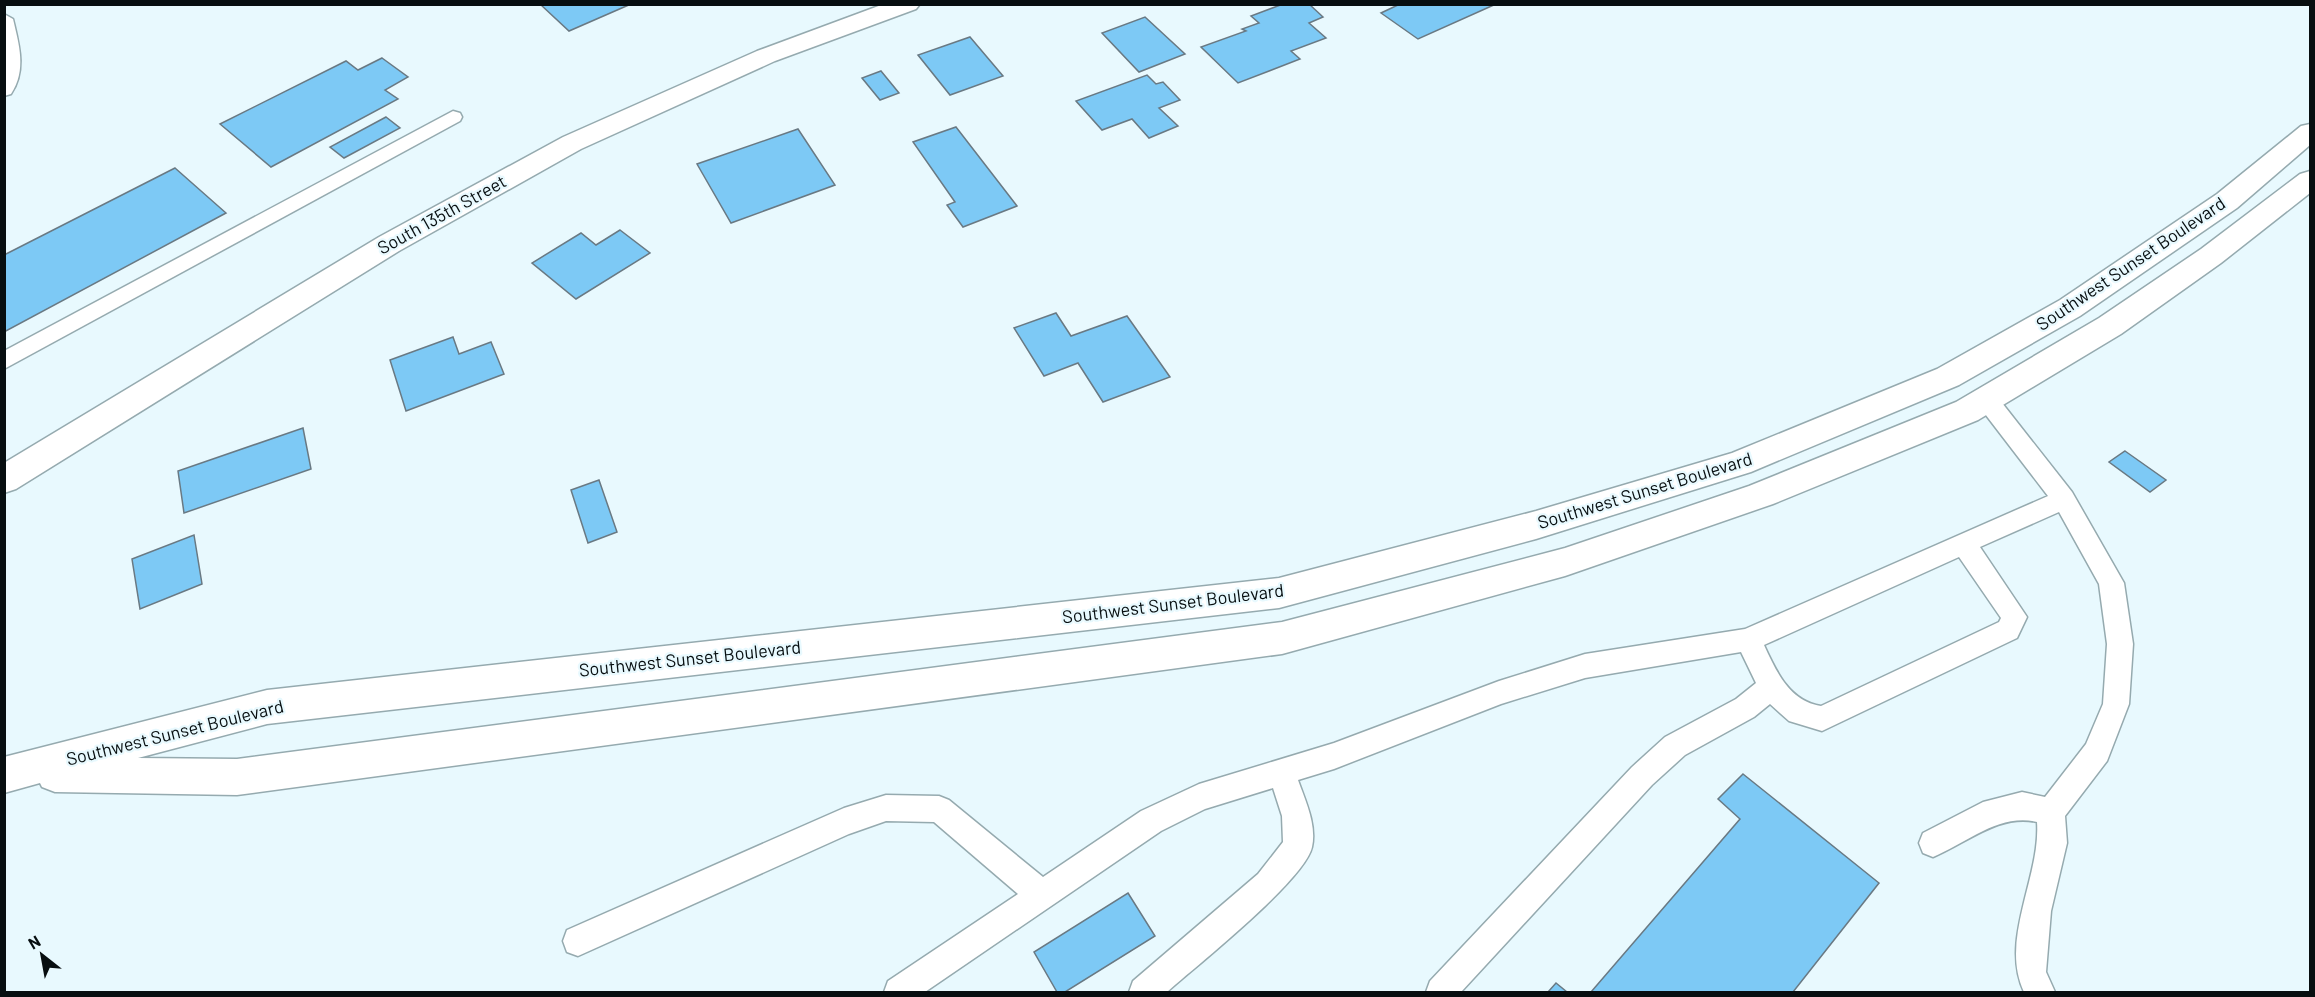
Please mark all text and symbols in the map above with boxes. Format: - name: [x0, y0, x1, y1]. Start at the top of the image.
- street label: South 135th Street: [373, 170, 510, 259]
- street label: Southwest Sunset Boulevard: [2032, 192, 2229, 335]
- street label: Southwest Sunset Boulevard: [1535, 447, 1755, 533]
- street label: Southwest Sunset Boulevard: [1061, 578, 1285, 628]
- street label: Southwest Sunset Boulevard: [578, 635, 802, 681]
- street label: Southwest Sunset Boulevard: [64, 694, 286, 770]
- north arrow: [12, 925, 72, 985]
- text: N: [25, 931, 43, 953]

